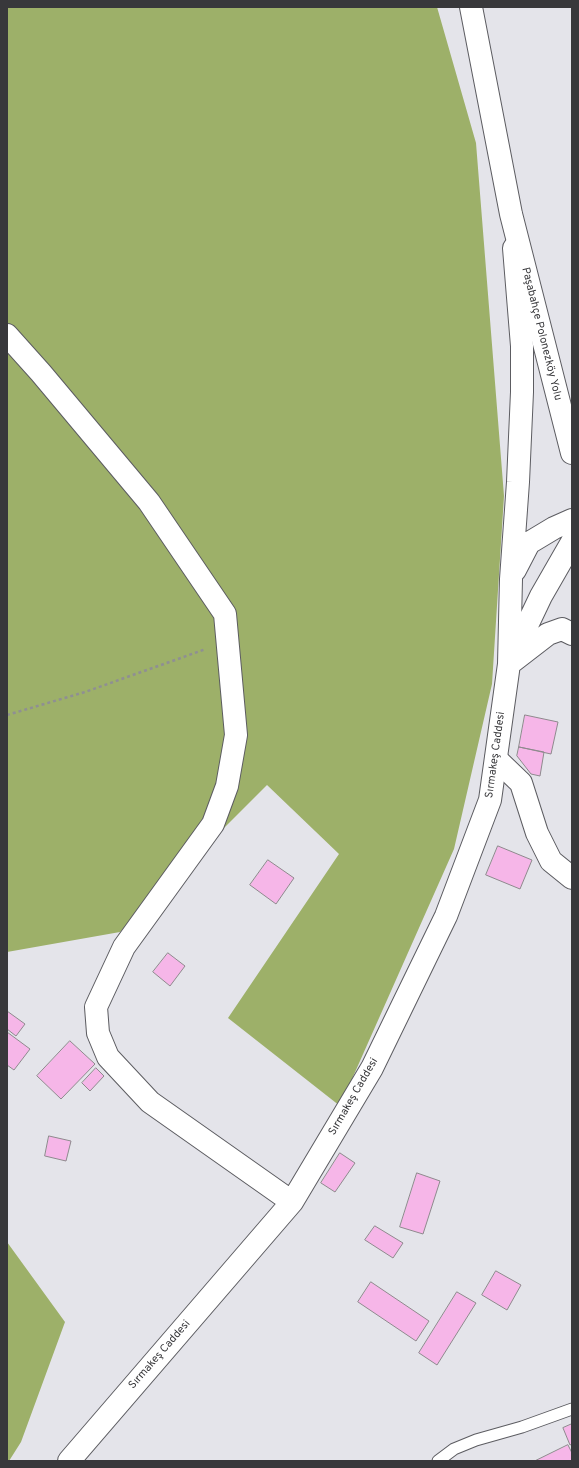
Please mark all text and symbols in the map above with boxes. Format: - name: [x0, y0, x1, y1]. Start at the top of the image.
- street label: Paşabahçe Polonezköy Yolu: [518, 266, 564, 402]
- street label: Sırmakeş Caddesi: [483, 711, 509, 799]
- street label: Sırmakeş Caddesi: [327, 1056, 381, 1138]
- street label: Sırmakeş Caddesi: [126, 1318, 194, 1392]

